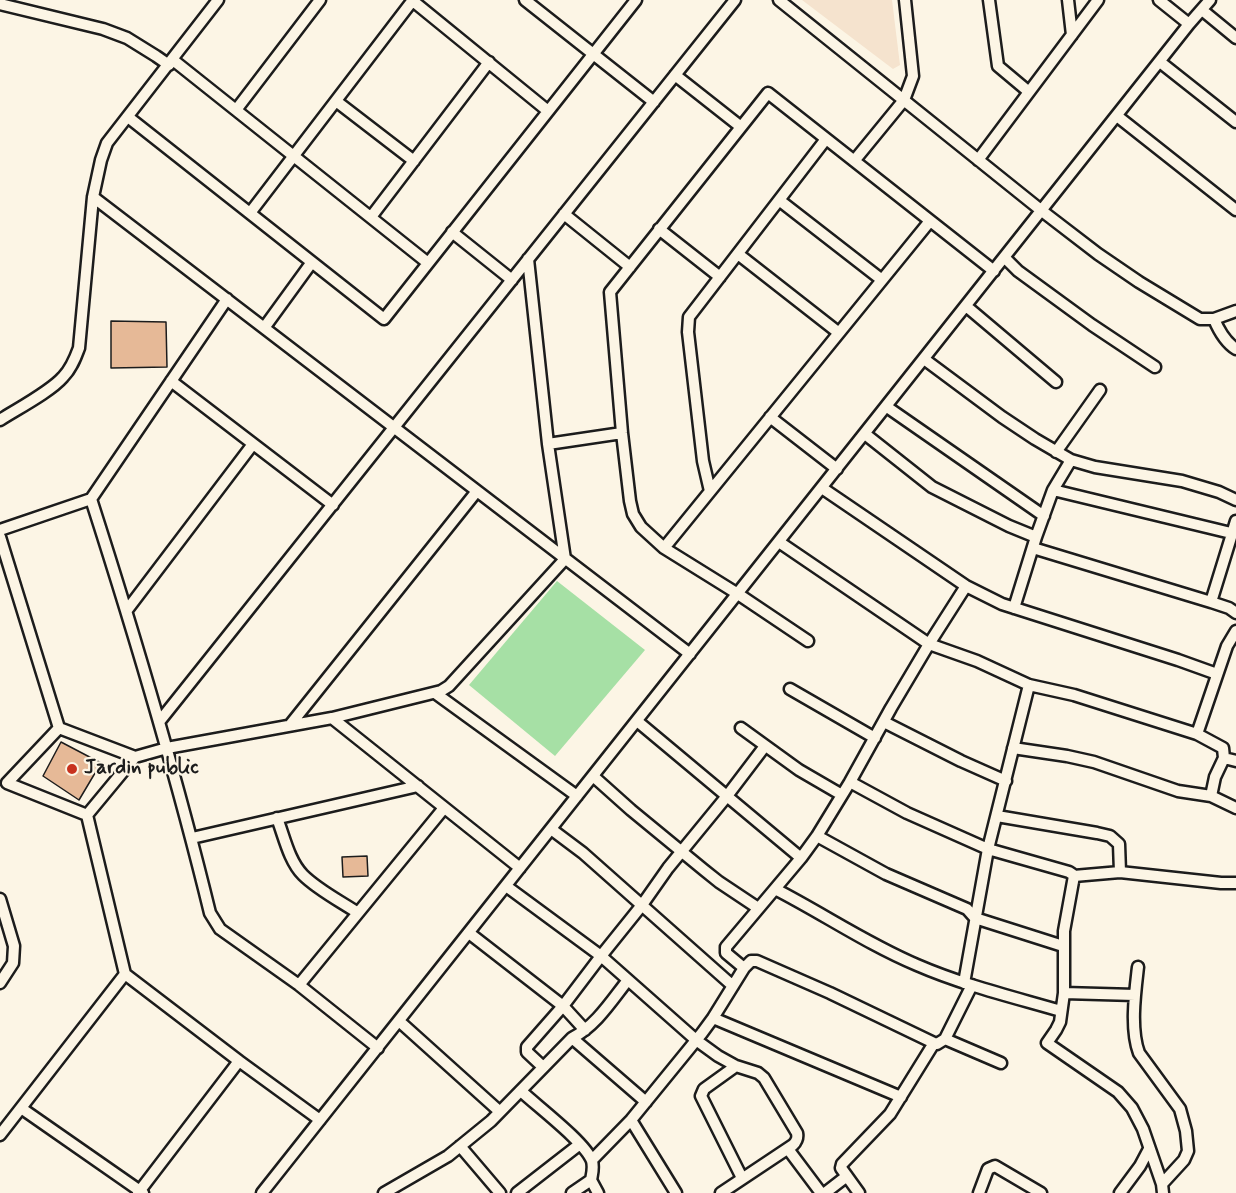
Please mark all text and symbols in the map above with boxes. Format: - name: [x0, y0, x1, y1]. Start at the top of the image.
- place label: Jardin public: [84, 756, 199, 782]
- marker: Jardin public: [65, 762, 79, 776]

